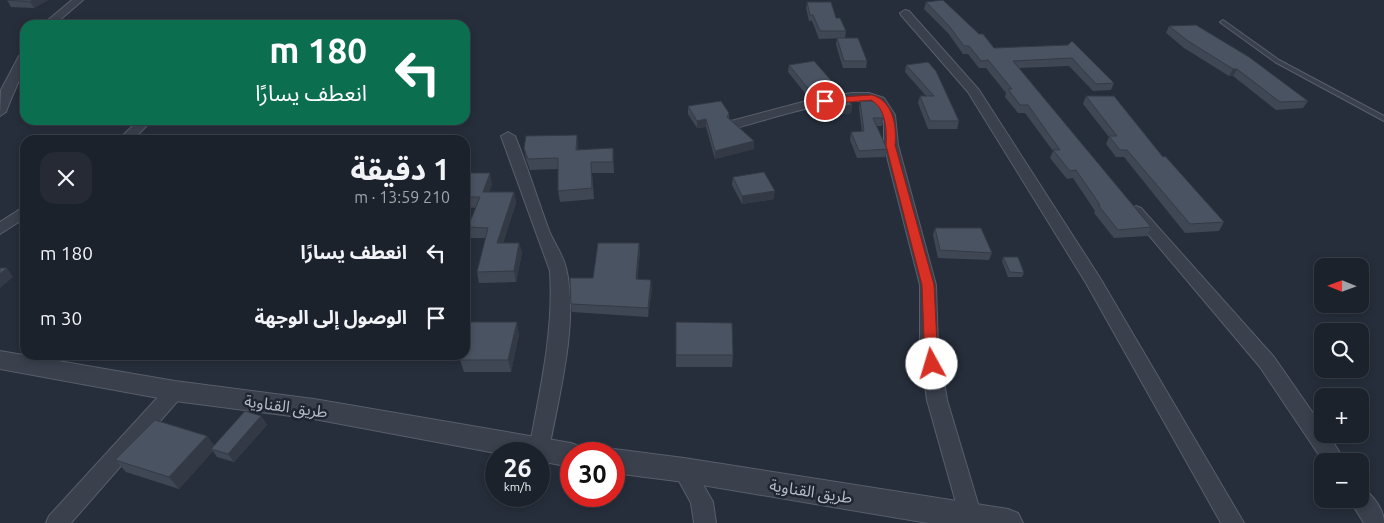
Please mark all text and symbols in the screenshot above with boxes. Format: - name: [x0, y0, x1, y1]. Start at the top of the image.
- text: 180 m: [269, 30, 367, 70]
- icon: left: [385, 40, 450, 105]
- text: انعطف يسارًا: [255, 80, 367, 105]
- pin: [804, 80, 846, 122]
- icon: arrive: [811, 87, 839, 115]
- button: close: [40, 152, 92, 204]
- text: 1 دقيقة: [350, 152, 450, 186]
- text: 210 m · 13:59: [354, 188, 450, 206]
- icon: left: [422, 239, 450, 267]
- text: انعطف يسارًا: [300, 241, 407, 263]
- text: 180 m: [40, 242, 93, 264]
- north arrow: [1314, 258, 1369, 312]
- map controls: [1314, 258, 1369, 508]
- icon: arrive: [422, 304, 450, 332]
- text: الوصول إلى الوجهة: [255, 306, 407, 328]
- text: 30 m: [40, 307, 82, 329]
- button: search: [1314, 323, 1369, 378]
- position arrow: [905, 337, 957, 389]
- button: +: [1314, 388, 1369, 443]
- street label: طريق القناوية: [243, 391, 329, 423]
- speed limit sign: 30: [560, 442, 625, 507]
- button: −: [1314, 453, 1369, 508]
- text: 26: [503, 454, 532, 482]
- street label: طريق القناوية: [768, 476, 854, 508]
- text: km/h: [504, 480, 531, 493]

